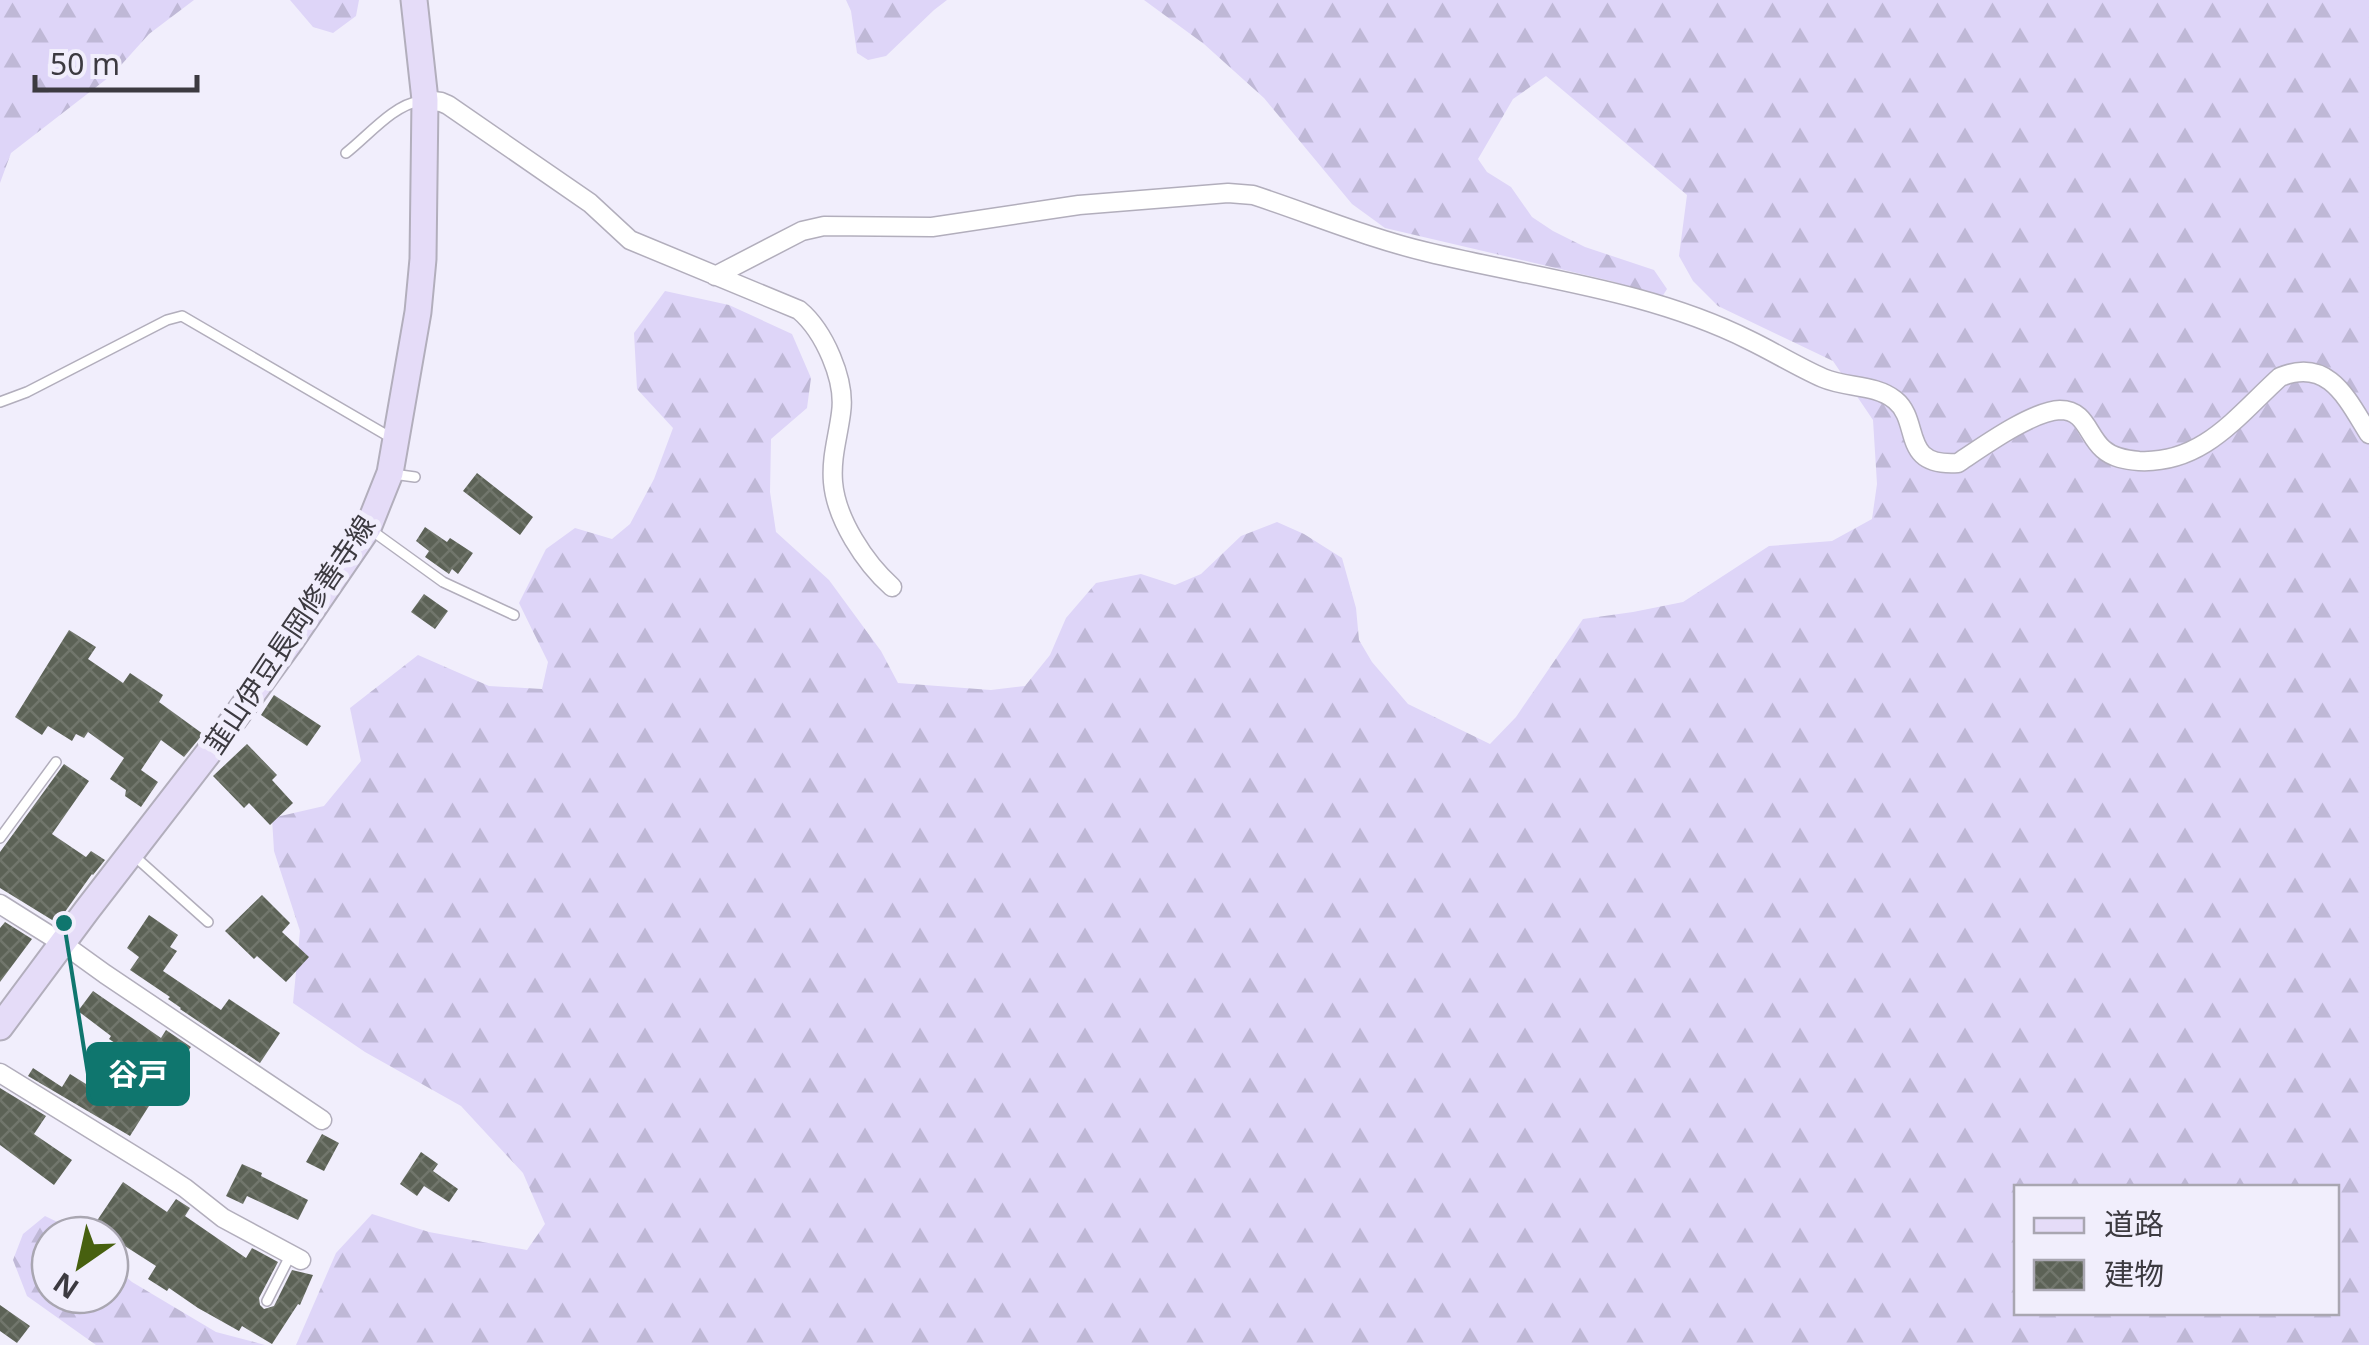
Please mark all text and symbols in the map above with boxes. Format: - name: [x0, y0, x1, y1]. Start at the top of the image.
- scale bar: [35, 30, 198, 92]
- text: 50 m: [50, 43, 120, 84]
- street label: 韮山伊豆長岡修善寺線: [195, 507, 383, 761]
- callout: 谷戸: [88, 1044, 188, 1104]
- text: 谷戸: [108, 1053, 168, 1094]
- legend: [2014, 1185, 2339, 1315]
- text: 道路: [2104, 1203, 2164, 1244]
- north arrow: [30, 1215, 130, 1315]
- text: 建物: [2104, 1253, 2164, 1294]
- text: N: [45, 1264, 86, 1309]

